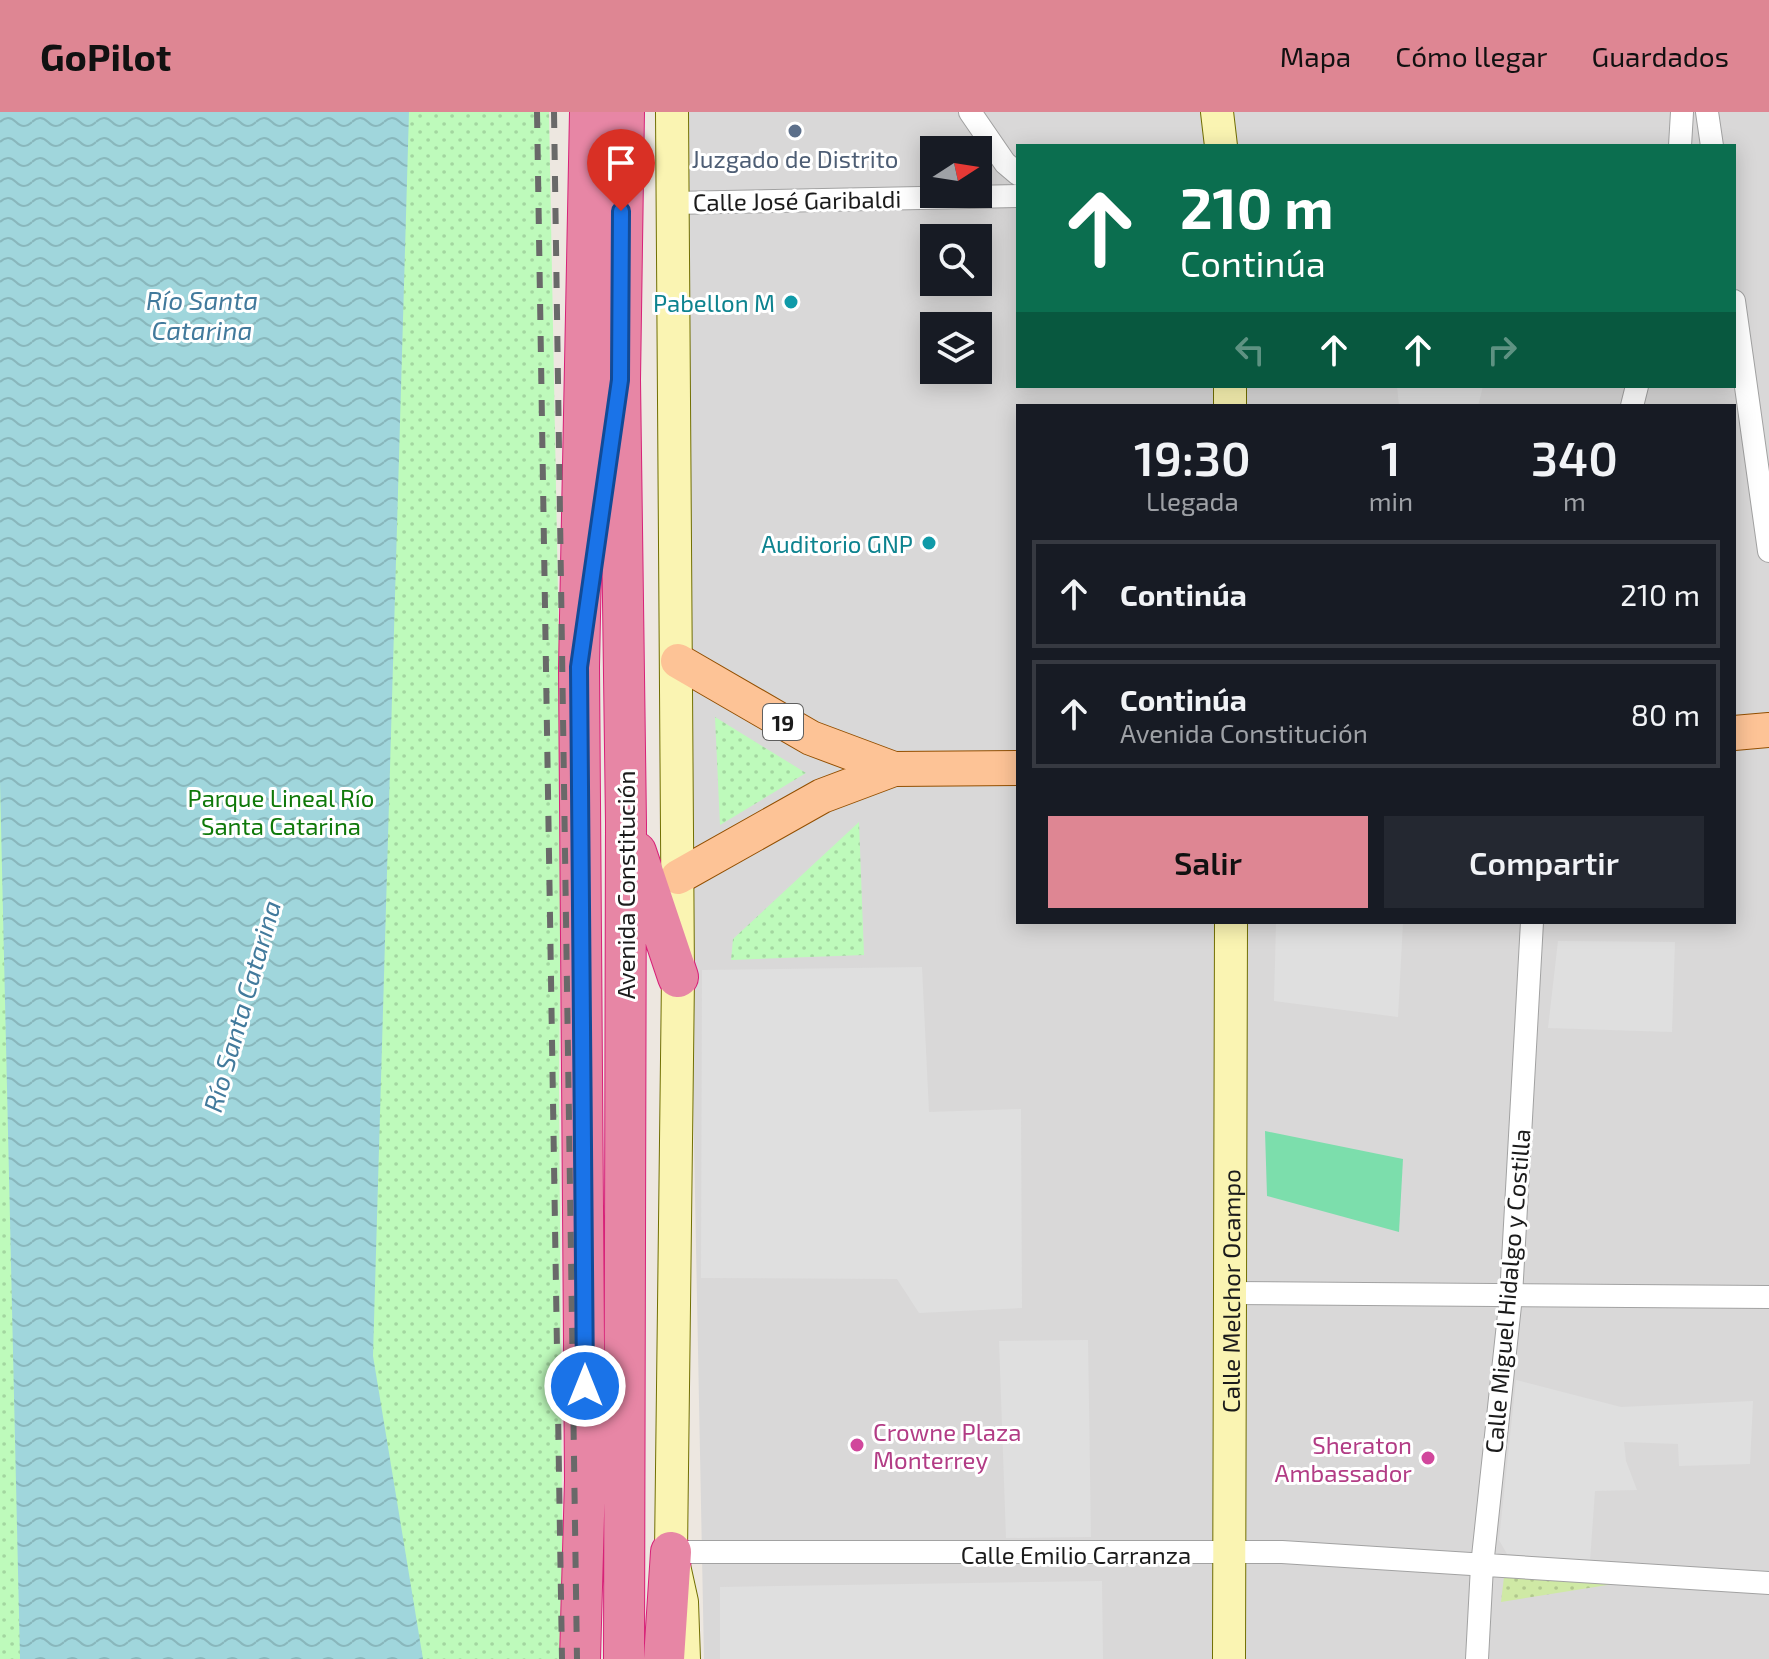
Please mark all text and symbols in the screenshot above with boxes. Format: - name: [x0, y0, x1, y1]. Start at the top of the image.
- text: GoPilot: [40, 33, 171, 79]
- text: Mapa: [1280, 39, 1351, 73]
- text: Cómo llegar: [1395, 39, 1548, 73]
- text: Guardados: [1592, 39, 1729, 73]
- marker: Juzgado de Distrito: [786, 122, 804, 140]
- pin: [587, 129, 655, 211]
- north arrow: [920, 136, 992, 208]
- map controls: [920, 136, 992, 384]
- icon: arrive: [599, 141, 643, 185]
- place label: Juzgado de Distrito: [692, 144, 898, 173]
- text: 210 m: [1180, 173, 1334, 240]
- icon: ahead: [1048, 176, 1152, 280]
- street label: Calle José Garibaldi: [692, 184, 902, 216]
- button: search: [920, 224, 992, 296]
- text: Continúa: [1180, 241, 1326, 284]
- water label: Río Santa Catarina: [146, 284, 258, 345]
- place label: Pabellon M: [653, 288, 775, 317]
- marker: Pabellon M: [782, 293, 800, 311]
- button: layers: [920, 312, 992, 384]
- icon: left: [1228, 328, 1272, 372]
- icon: ahead: [1312, 328, 1356, 372]
- icon: ahead: [1396, 328, 1440, 372]
- icon: right: [1480, 328, 1524, 372]
- text: 19:30: [1134, 428, 1251, 486]
- text: 1: [1381, 428, 1401, 486]
- text: 340: [1531, 428, 1618, 486]
- text: Llegada: [1146, 485, 1239, 516]
- text: min: [1369, 485, 1413, 516]
- text: m: [1563, 485, 1586, 516]
- place label: Auditorio GNP: [761, 529, 913, 558]
- marker: Auditorio GNP: [920, 534, 938, 552]
- icon: ahead: [1052, 572, 1096, 616]
- text: Continúa: [1120, 576, 1247, 612]
- text: 210 m: [1620, 576, 1700, 612]
- text: Continúa: [1120, 681, 1247, 717]
- icon: ahead: [1052, 692, 1096, 736]
- text: 80 m: [1631, 696, 1700, 732]
- road number: 19: [763, 704, 803, 740]
- text: Avenida Constitución: [1120, 717, 1368, 748]
- street label: Avenida Constitución: [611, 771, 640, 999]
- park label: Parque Lineal Río Santa Catarina: [188, 783, 374, 840]
- button: Salir: [1048, 816, 1368, 908]
- button: Compartir: [1384, 816, 1704, 908]
- water label: Río Santa Catarina: [196, 897, 286, 1115]
- street label: Calle Miguel Hidalgo y Costilla: [1478, 1128, 1536, 1454]
- street label: Calle Melchor Ocampo: [1215, 1169, 1245, 1413]
- position arrow: [543, 1344, 627, 1428]
- place label: Crowne Plaza Monterrey: [873, 1417, 1021, 1474]
- place label: Sheraton Ambassador: [1275, 1430, 1412, 1487]
- marker: Crowne Plaza Monterrey: [848, 1436, 866, 1454]
- marker: Sheraton Ambassador: [1419, 1449, 1437, 1467]
- street label: Calle Emilio Carranza: [961, 1540, 1191, 1569]

